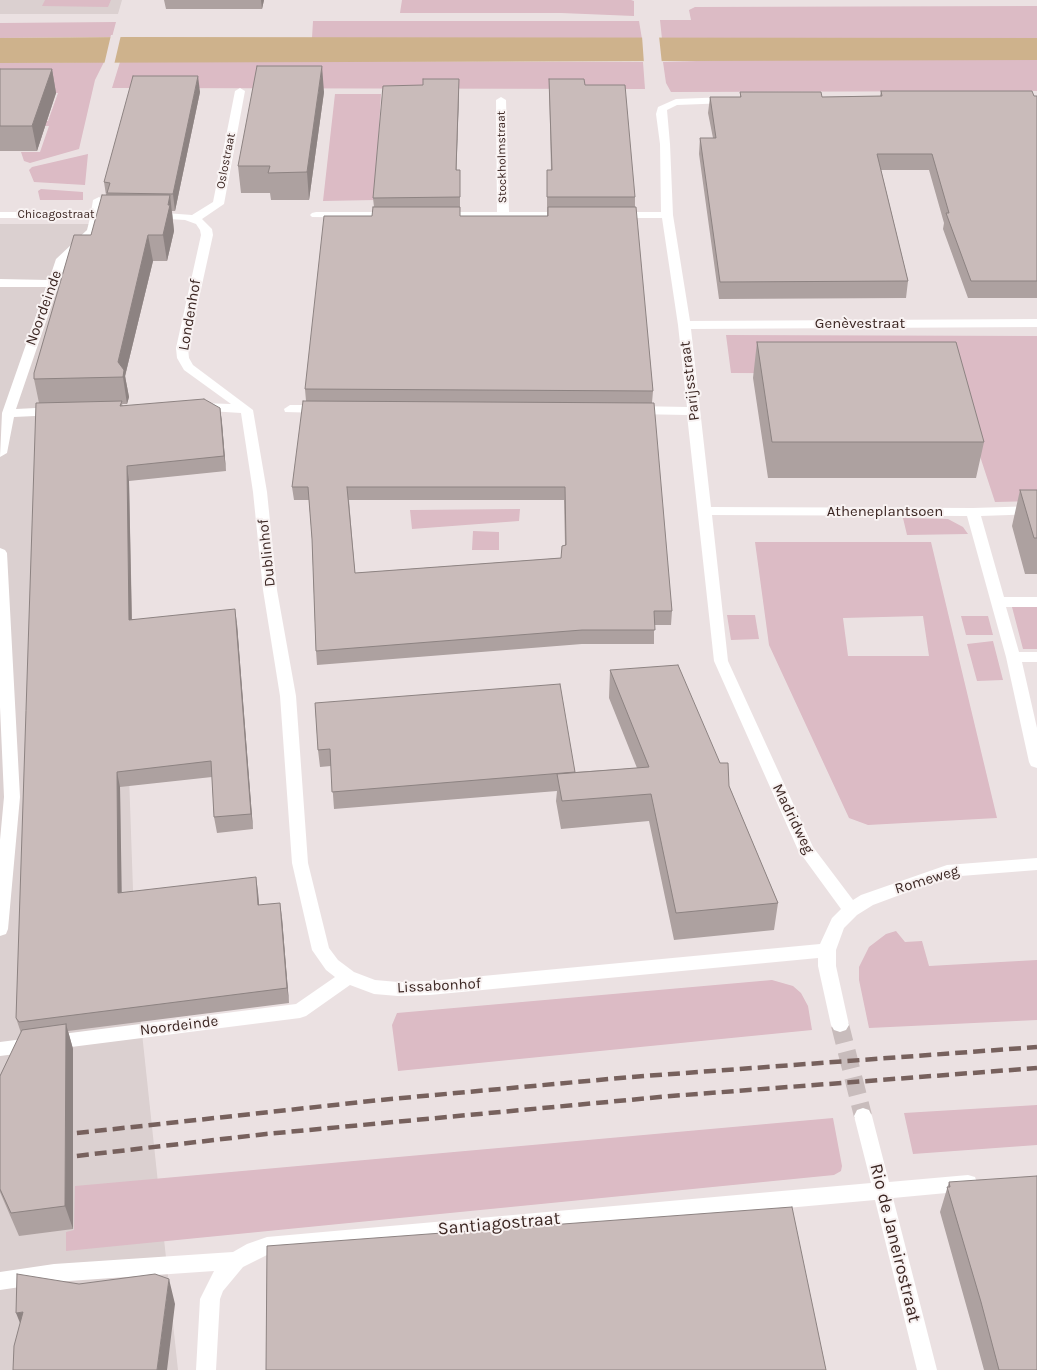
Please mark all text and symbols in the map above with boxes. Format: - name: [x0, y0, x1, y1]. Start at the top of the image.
- street label: Stockholmstraat: [494, 111, 510, 203]
- street label: Oslostraat: [214, 132, 238, 190]
- street label: Chicagostraat: [17, 208, 95, 222]
- street label: Noordeinde: [22, 268, 66, 348]
- street label: Londenhof: [175, 278, 205, 352]
- street label: Genèvestraat: [815, 315, 905, 333]
- street label: Parijsstraat: [676, 340, 704, 422]
- street label: Atheneplantsoen: [827, 503, 943, 521]
- street label: Dublinhof: [254, 518, 280, 588]
- street label: Madridweg: [768, 781, 818, 857]
- street label: Romeweg: [893, 862, 961, 898]
- street label: Lissabonhof: [397, 975, 481, 997]
- street label: Noordeinde: [139, 1012, 219, 1040]
- street label: Rio de Janeirostraat: [865, 1161, 925, 1325]
- street label: Santiagostraat: [437, 1208, 561, 1240]

